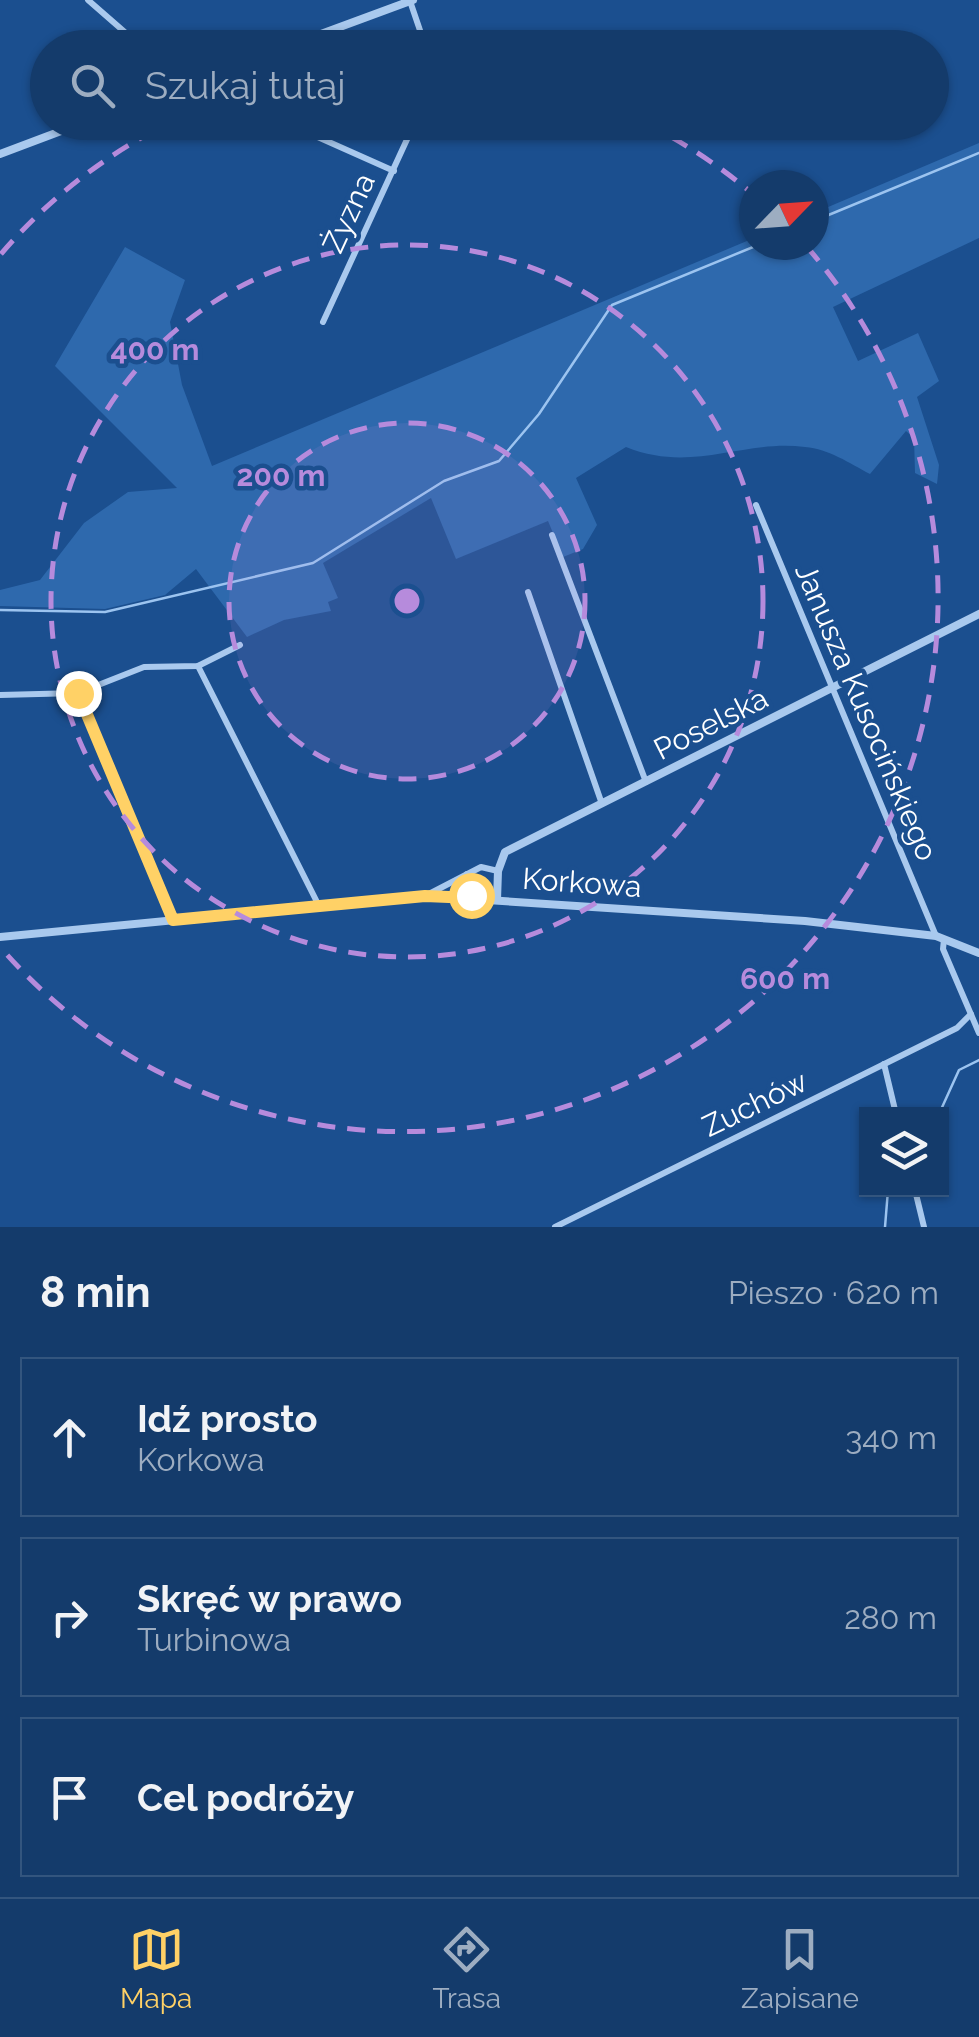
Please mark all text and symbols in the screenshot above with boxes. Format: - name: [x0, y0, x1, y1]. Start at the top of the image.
- search box: [30, 30, 949, 140]
- icon: search: [65, 58, 120, 113]
- text: Szukaj tutaj: [145, 63, 346, 108]
- street label: Żyzna: [315, 168, 382, 258]
- north arrow: [739, 170, 829, 260]
- text: 400 m: [110, 332, 200, 367]
- text: 200 m: [237, 458, 325, 493]
- street label: Janusza Kusocińskiego: [788, 558, 945, 866]
- centre of rings: [389, 583, 425, 619]
- route end: [56, 671, 102, 717]
- street label: Poselska: [648, 680, 774, 767]
- street label: Korkowa: [521, 861, 643, 904]
- route start: [449, 873, 495, 919]
- text: 600 m: [740, 961, 830, 996]
- street label: Zuchów: [697, 1063, 813, 1144]
- map controls: [859, 1107, 949, 1197]
- button: layers: [859, 1107, 949, 1197]
- text: 8 min: [40, 1268, 151, 1317]
- text: Pieszo · 620 m: [728, 1274, 939, 1311]
- text: Idź prosto: [137, 1396, 318, 1441]
- icon: ahead: [42, 1410, 97, 1465]
- text: 340 m: [845, 1419, 937, 1456]
- text: Korkowa: [137, 1441, 264, 1478]
- text: Skręć w prawo: [137, 1576, 402, 1621]
- icon: right: [42, 1590, 97, 1645]
- text: 280 m: [844, 1599, 937, 1636]
- text: Turbinowa: [137, 1621, 291, 1658]
- icon: arrive: [42, 1770, 97, 1825]
- text: Cel podróży: [137, 1775, 354, 1820]
- tab: Mapa: [120, 1922, 192, 2015]
- tab: Trasa: [433, 1922, 501, 2015]
- tab: Zapisane: [741, 1922, 859, 2015]

